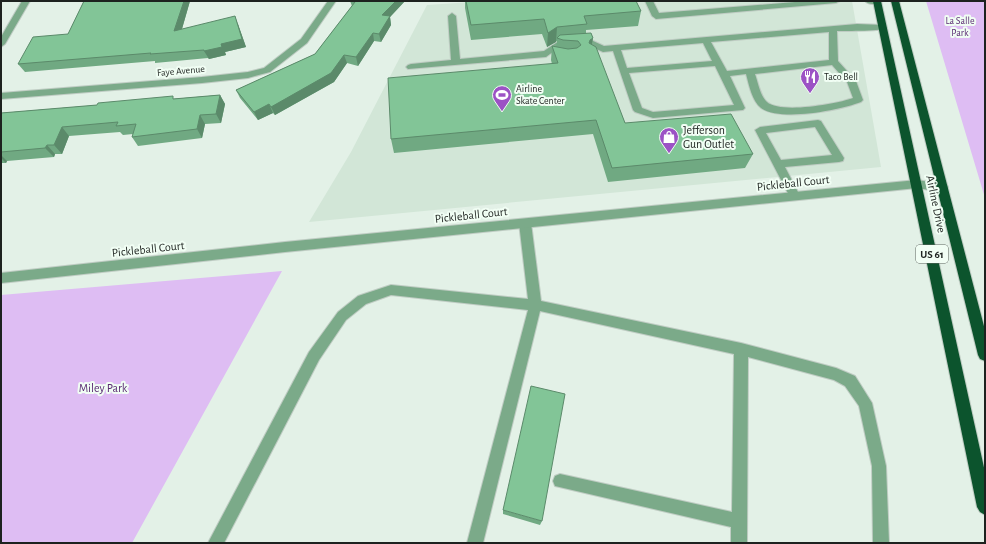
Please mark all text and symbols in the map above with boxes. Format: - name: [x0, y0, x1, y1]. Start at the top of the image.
- park label: La Salle Park: [945, 16, 975, 38]
- street label: Faye Avenue: [157, 64, 206, 78]
- restaurant icon: Taco Bell: [799, 66, 821, 94]
- place label: Taco Bell: [824, 72, 858, 82]
- sports icon: Airline Skate Center: [491, 84, 513, 112]
- place label: Airline Skate Center: [516, 84, 565, 106]
- place label: Jefferson Gun Outlet: [683, 124, 734, 150]
- shop icon: Jefferson Gun Outlet: [658, 126, 680, 154]
- street label: Pickleball Court: [756, 173, 830, 193]
- street label: Airline Drive: [924, 174, 948, 234]
- street label: Pickleball Court: [434, 205, 508, 225]
- street label: Pickleball Court: [111, 239, 185, 259]
- road number: US 61: [916, 245, 948, 263]
- park label: Miley Park: [79, 382, 128, 395]

